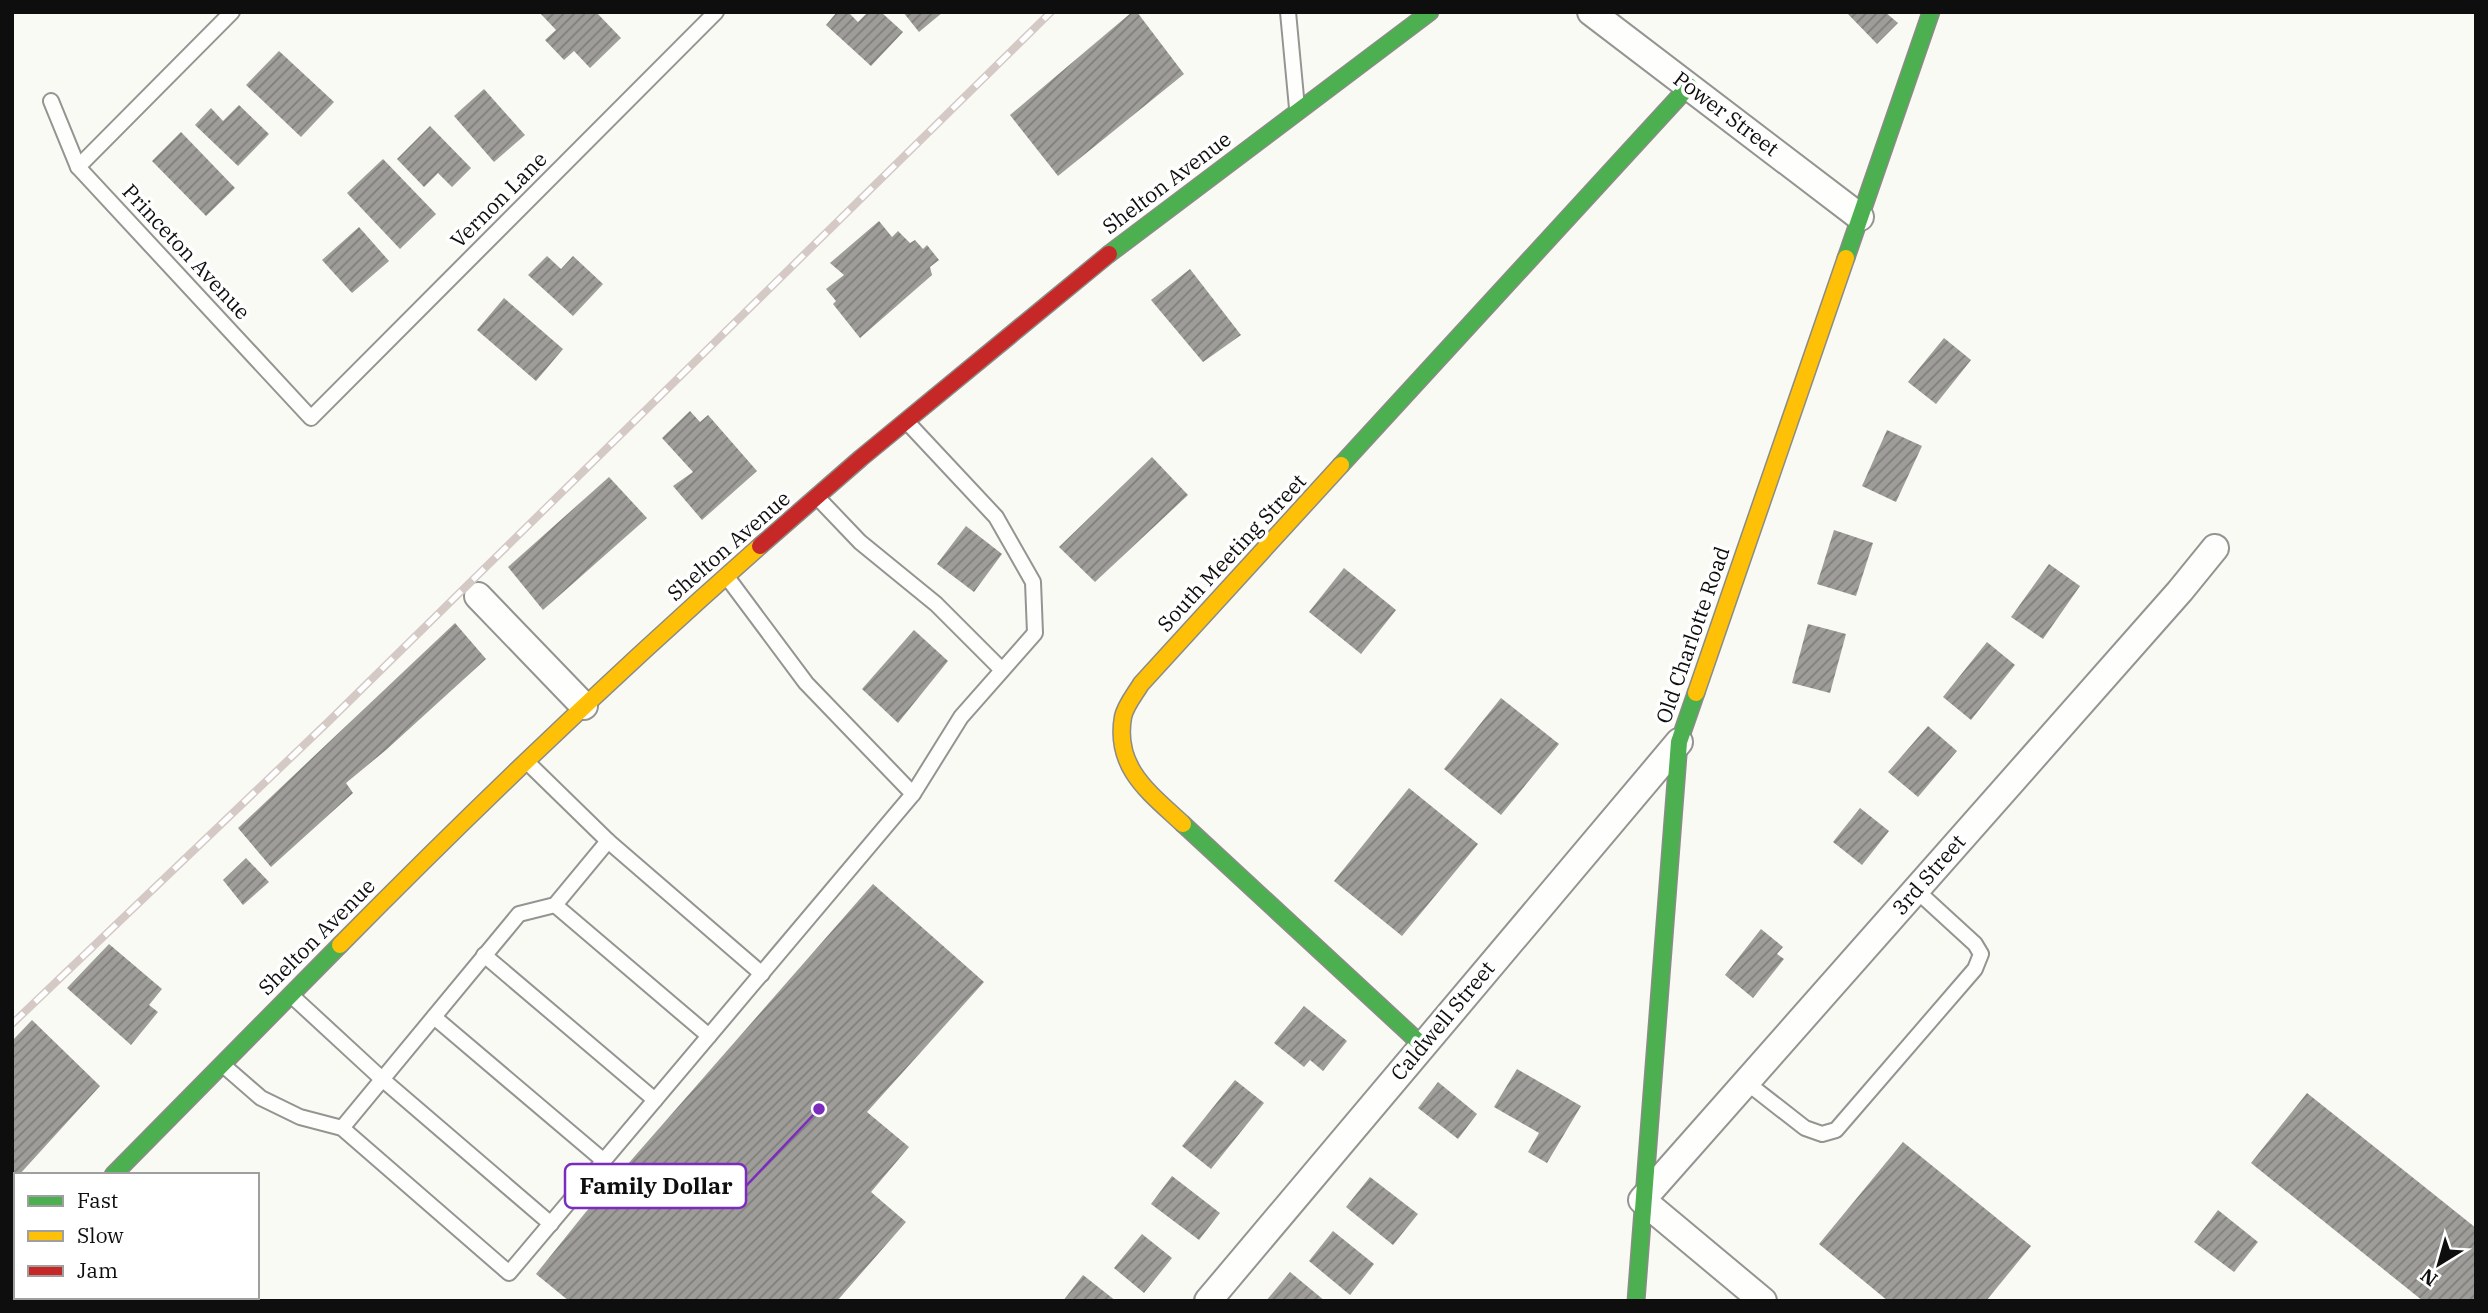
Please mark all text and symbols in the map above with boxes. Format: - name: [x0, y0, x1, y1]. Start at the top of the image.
- street label: Power Street: [1668, 64, 1785, 162]
- street label: Shelton Avenue: [1096, 125, 1236, 240]
- street label: Vernon Lane: [444, 145, 553, 254]
- street label: Princeton Avenue: [117, 178, 257, 325]
- street label: South Meeting Street: [1151, 467, 1312, 637]
- street label: Shelton Avenue: [661, 484, 796, 606]
- street label: Old Charlotte Road: [1649, 542, 1736, 727]
- street label: 3rd Street: [1885, 828, 1971, 921]
- street label: Shelton Avenue: [252, 872, 381, 1001]
- street label: Caldwell Street: [1384, 955, 1500, 1086]
- callout: Family Dollar: [565, 1164, 746, 1208]
- text: Family Dollar: [579, 1170, 733, 1200]
- legend: [14, 1173, 259, 1299]
- text: Fast: [77, 1186, 118, 1214]
- text: Slow: [77, 1221, 124, 1249]
- north arrow: [2404, 1229, 2474, 1299]
- text: Jam: [77, 1256, 118, 1284]
- text: N: [2416, 1263, 2442, 1292]

